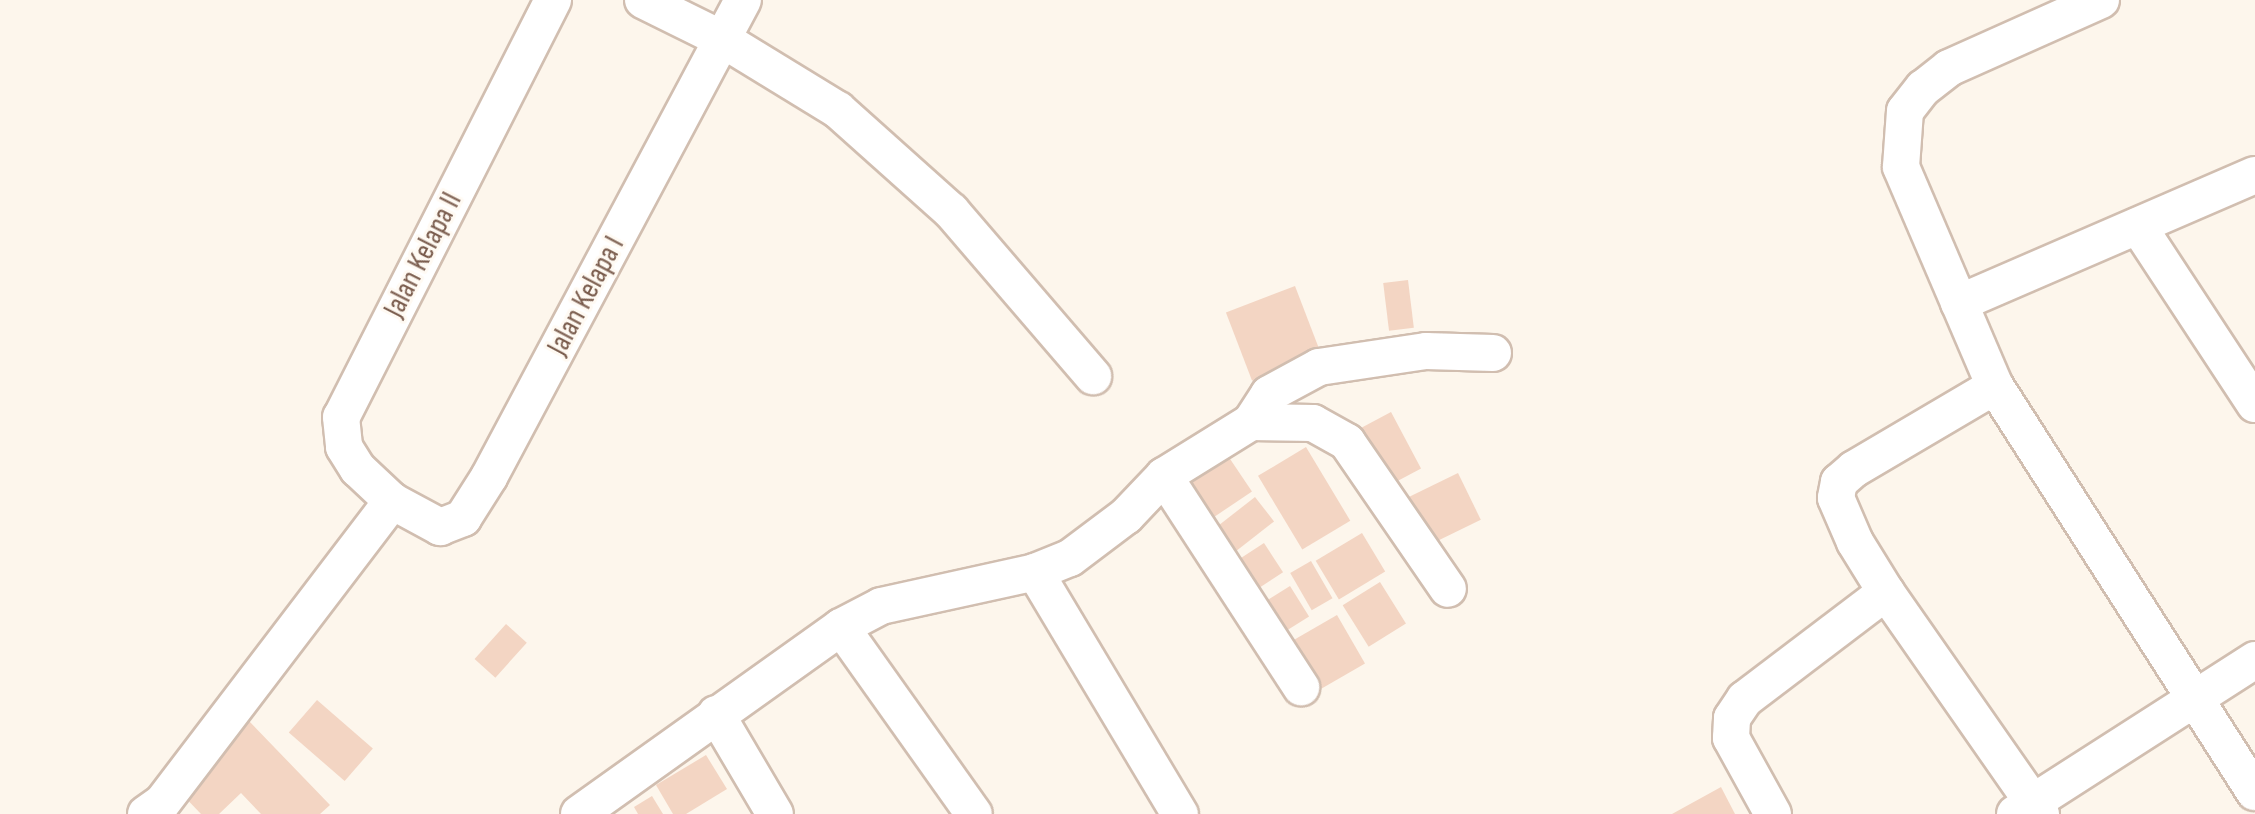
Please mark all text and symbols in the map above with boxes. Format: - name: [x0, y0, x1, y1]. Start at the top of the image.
- street label: Jalan Kelapa II: [376, 186, 470, 324]
- street label: Jalan Kelapa I: [540, 230, 632, 362]

